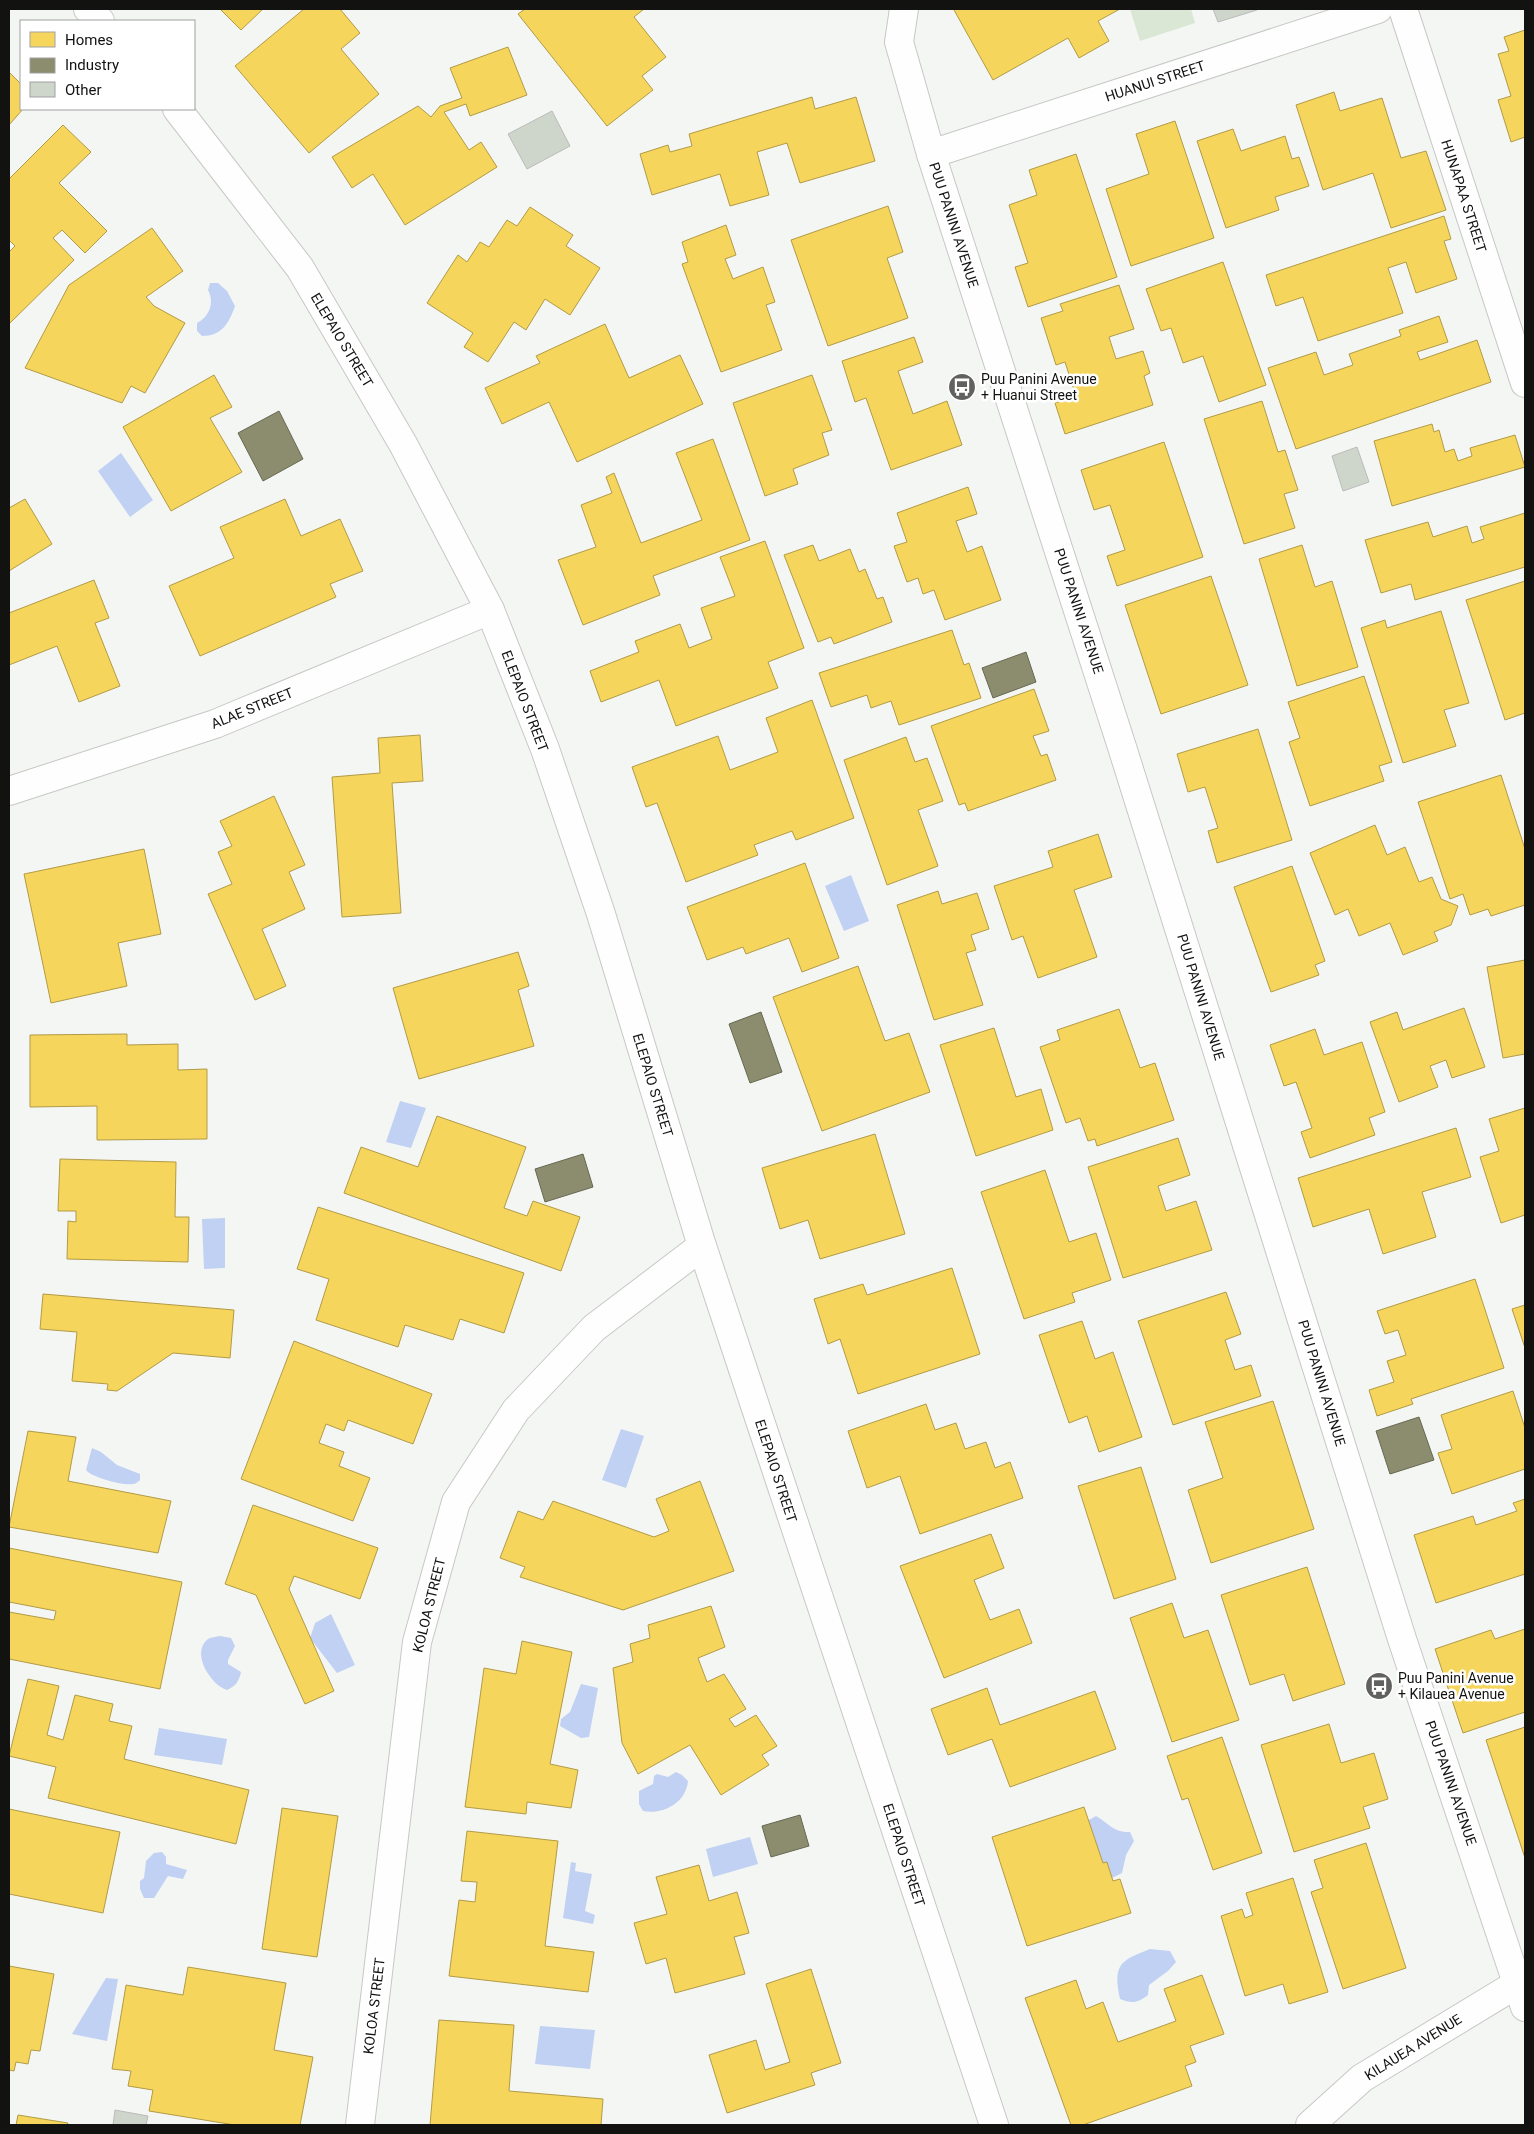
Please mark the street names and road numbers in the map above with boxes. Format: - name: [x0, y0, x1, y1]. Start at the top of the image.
- street label: HUANUI STREET: [1103, 57, 1208, 105]
- street label: HUNAPAA STREET: [1438, 138, 1490, 255]
- street label: PUU PANINI AVENUE: [926, 160, 982, 290]
- street label: ELEPAIO STREET: [308, 290, 377, 391]
- street label: PUU PANINI AVENUE: [1051, 546, 1107, 676]
- street label: ELEPAIO STREET: [498, 648, 552, 754]
- street label: ALAE STREET: [209, 684, 296, 732]
- street label: PUU PANINI AVENUE: [1174, 932, 1228, 1062]
- street label: ELEPAIO STREET: [630, 1031, 676, 1139]
- street label: PUU PANINI AVENUE: [1295, 1318, 1349, 1448]
- street label: ELEPAIO STREET: [752, 1418, 800, 1525]
- street label: KOLOA STREET: [409, 1555, 449, 1654]
- street label: PUU PANINI AVENUE: [1422, 1718, 1480, 1848]
- street label: ELEPAIO STREET: [880, 1802, 928, 1909]
- street label: KOLOA STREET: [360, 1956, 388, 2055]
- street label: KILAUEA AVENUE: [1362, 2011, 1464, 2083]

